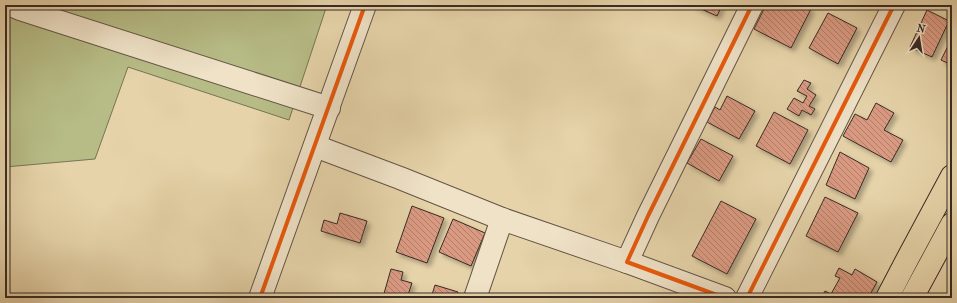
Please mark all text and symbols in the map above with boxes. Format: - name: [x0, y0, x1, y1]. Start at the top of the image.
- north arrow: [899, 18, 939, 58]
- text: N: [916, 21, 927, 36]

